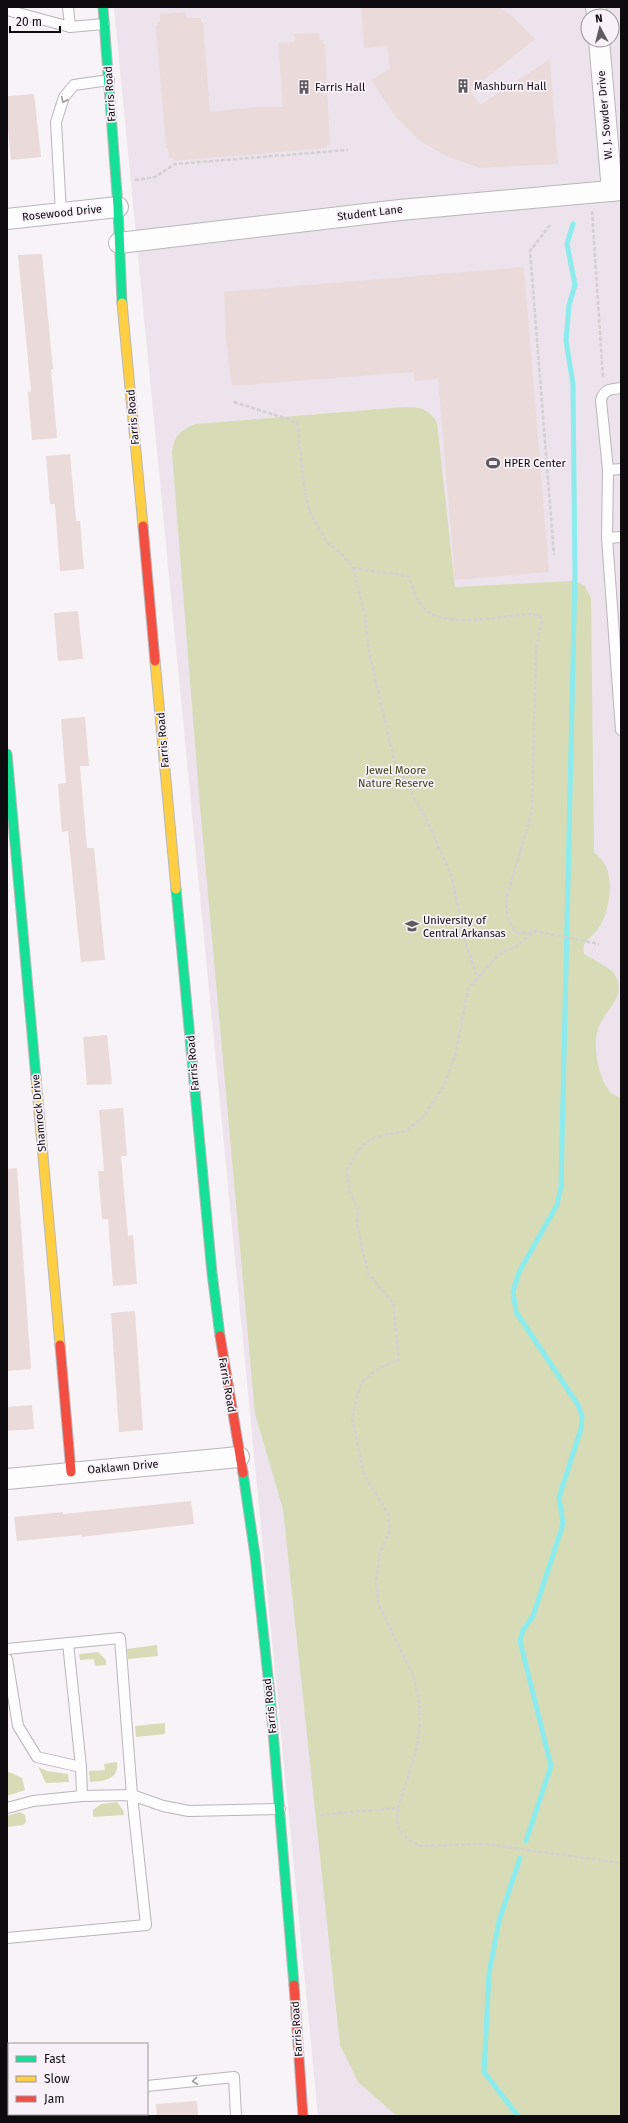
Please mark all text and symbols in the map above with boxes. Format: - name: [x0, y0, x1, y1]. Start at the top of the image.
- scale bar: [10, 8, 60, 34]
- north arrow: [580, 8, 620, 48]
- text: N: [594, 12, 603, 25]
- text: 20 m: [16, 15, 42, 29]
- street label: Farris Road: [102, 66, 118, 122]
- street label: W. J. Sowder Drive: [595, 70, 615, 160]
- building icon: Mashburn Hall: [455, 78, 471, 94]
- building icon: Farris Hall: [296, 79, 312, 95]
- place label: Mashburn Hall: [474, 80, 546, 93]
- place label: Farris Hall: [315, 81, 365, 94]
- one-way arrow: [61, 95, 69, 103]
- street label: Rosewood Drive: [22, 202, 102, 224]
- street label: Student Lane: [336, 203, 404, 223]
- street label: Farris Road: [124, 389, 142, 445]
- sports icon: HPER Center: [485, 455, 501, 471]
- place label: HPER Center: [504, 457, 567, 470]
- street label: Farris Road: [154, 712, 172, 768]
- park label: Jewel Moore Nature Reserve: [358, 764, 434, 790]
- place label: University of Central Arkansas: [423, 914, 506, 940]
- school or university icon: University of Central Arkansas: [404, 918, 420, 934]
- street label: Farris Road: [184, 1035, 202, 1091]
- street label: Shamrock Drive: [29, 1074, 49, 1152]
- street label: Farris Road: [216, 1356, 238, 1414]
- street label: Oaklawn Drive: [87, 1457, 159, 1477]
- street label: Farris Road: [261, 1678, 279, 1734]
- street label: Farris Road: [289, 2001, 305, 2057]
- legend: [8, 2043, 148, 2115]
- text: Fast: [44, 2052, 66, 2066]
- text: Slow: [44, 2072, 70, 2086]
- one-way arrow: [192, 2077, 198, 2086]
- text: Jam: [44, 2092, 64, 2106]

